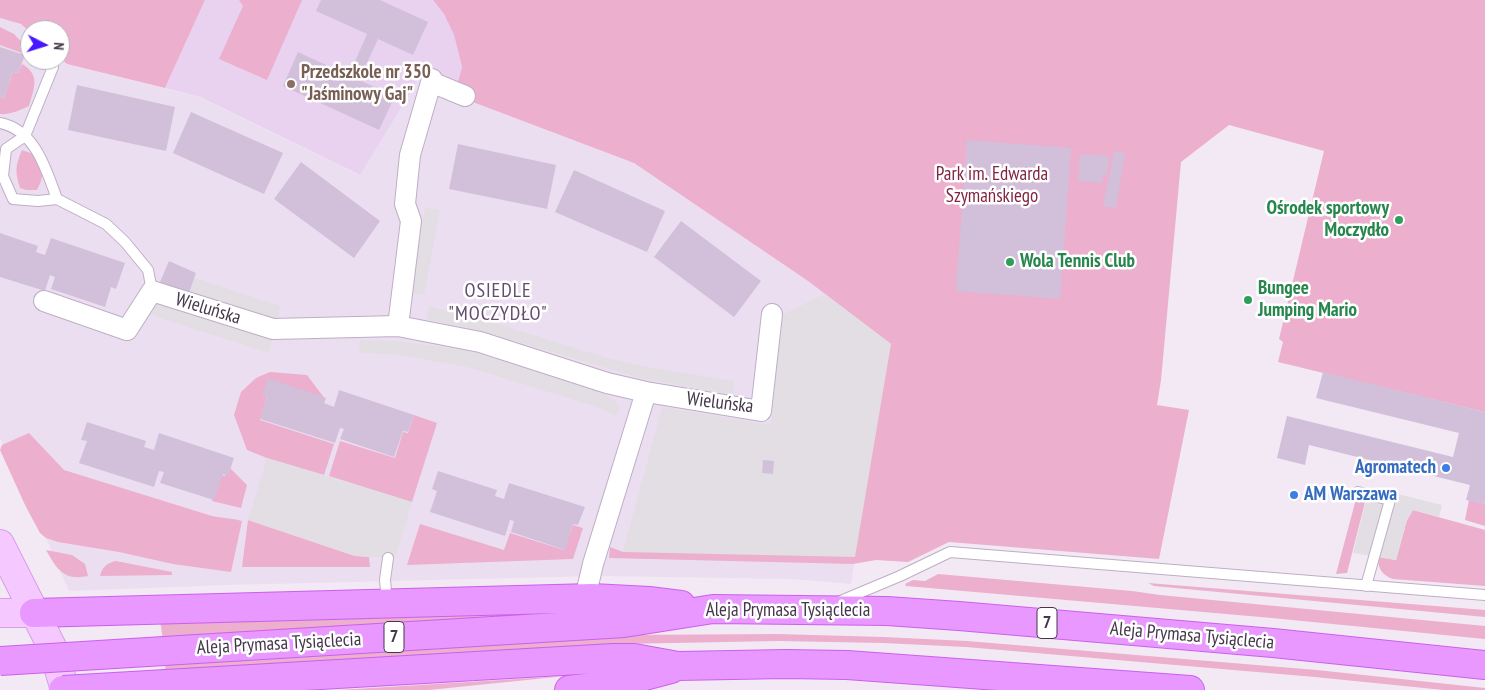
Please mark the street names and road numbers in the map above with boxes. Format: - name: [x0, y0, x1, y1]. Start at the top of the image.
- street label: Wieluńska: [173, 288, 243, 330]
- street label: Wieluńska: [685, 388, 755, 418]
- street label: Aleja Prymasa Tysiąclecia: [706, 600, 870, 622]
- road number: 7: [1037, 608, 1057, 638]
- street label: Aleja Prymasa Tysiąclecia: [1109, 617, 1275, 655]
- road number: 7: [384, 622, 404, 652]
- street label: Aleja Prymasa Tysiąclecia: [196, 628, 362, 660]

